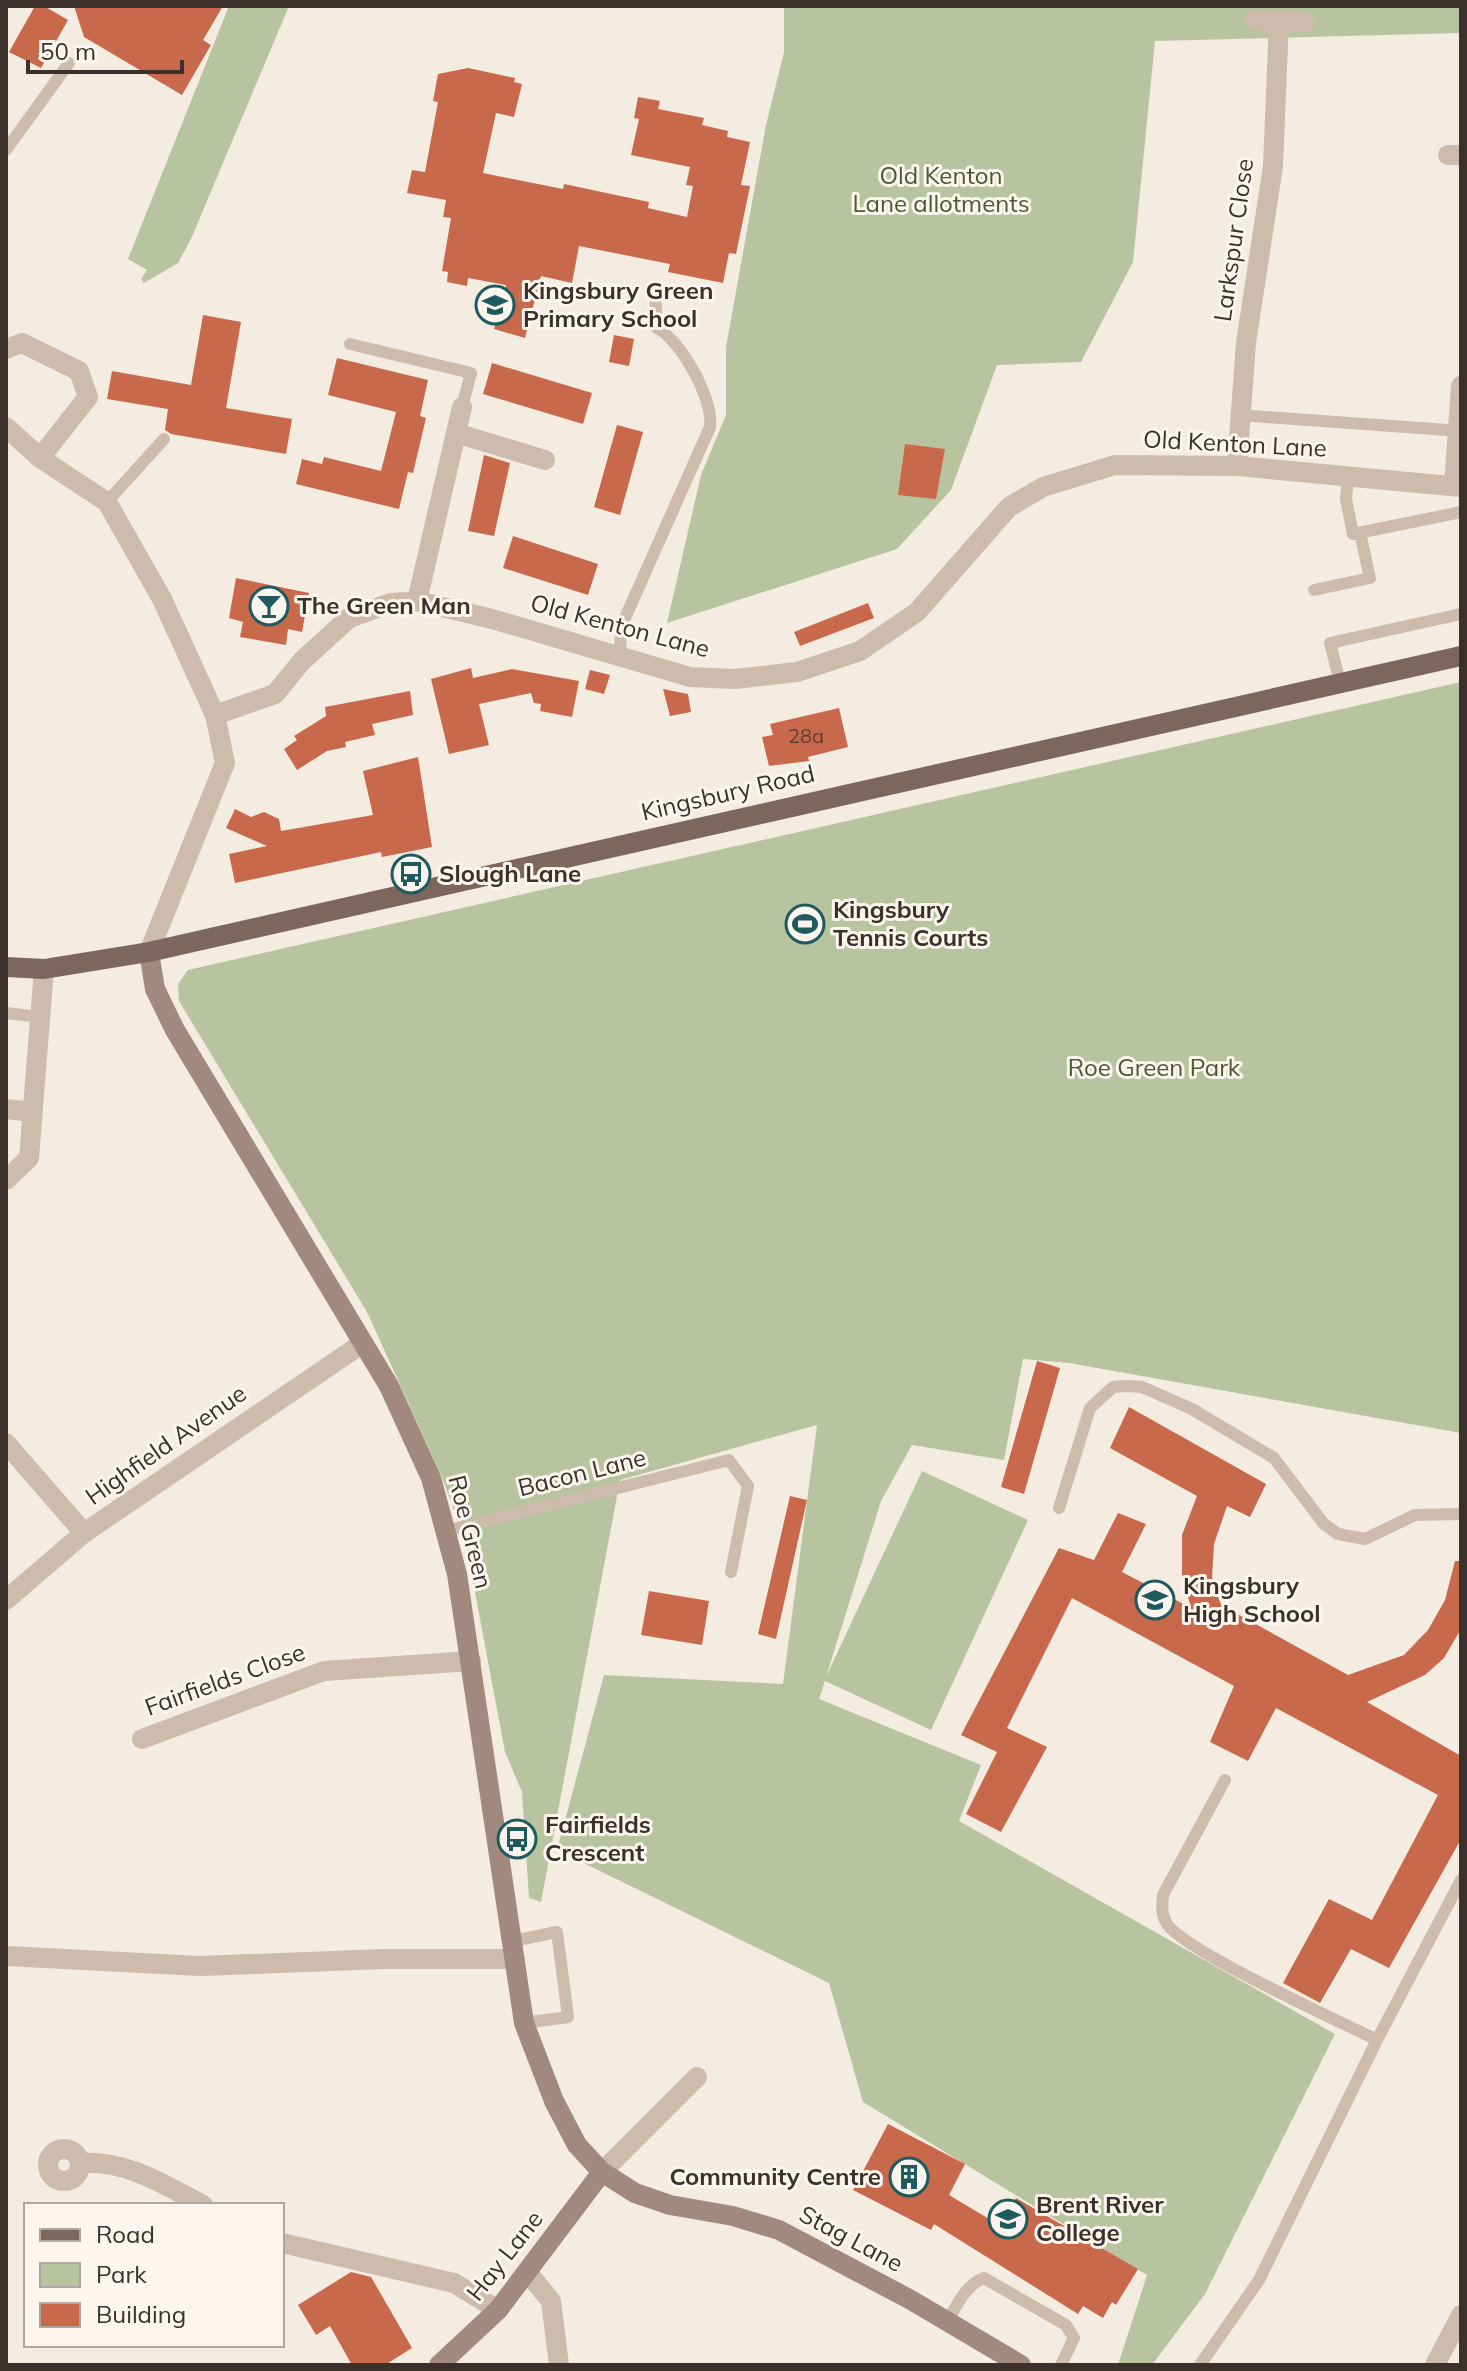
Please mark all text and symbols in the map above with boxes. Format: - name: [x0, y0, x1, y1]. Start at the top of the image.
- scale bar: [28, 24, 182, 74]
- text: 50 m: [40, 36, 96, 66]
- street label: Larkspur Close: [1207, 156, 1259, 323]
- park label: Old Kenton Lane allotments: [852, 160, 1030, 218]
- place label: Kingsbury Green Primary School: [523, 275, 713, 333]
- school or university icon: Kingsbury Green Primary School: [474, 284, 516, 326]
- street label: Old Kenton Lane: [1142, 423, 1328, 463]
- bar icon: The Green Man: [248, 585, 290, 627]
- street label: Old Kenton Lane: [528, 587, 713, 663]
- place label: The Green Man: [297, 590, 471, 620]
- house number: 28a: [788, 723, 824, 748]
- street label: Kingsbury Road: [638, 758, 817, 827]
- bus stop icon: Slough Lane: [390, 853, 432, 895]
- place label: Slough Lane: [439, 858, 581, 888]
- place label: Kingsbury Tennis Courts: [833, 894, 988, 952]
- sports icon: Kingsbury Tennis Courts: [784, 903, 826, 945]
- park label: Roe Green Park: [1068, 1052, 1241, 1082]
- street label: Highfield Avenue: [79, 1378, 252, 1511]
- street label: Bacon Lane: [515, 1442, 649, 1502]
- street label: Roe Green: [442, 1472, 500, 1591]
- place label: Kingsbury High School: [1183, 1570, 1321, 1628]
- school or university icon: Kingsbury High School: [1134, 1579, 1176, 1621]
- street label: Fairfields Close: [140, 1636, 309, 1722]
- place label: Fairfields Crescent: [545, 1809, 651, 1867]
- bus stop icon: Fairfields Crescent: [496, 1818, 538, 1860]
- building icon: Community Centre: [888, 2156, 930, 2198]
- place label: Community Centre: [669, 2161, 881, 2191]
- place label: Brent River College: [1036, 2189, 1164, 2247]
- street label: Stag Lane: [795, 2198, 908, 2278]
- school or university icon: Brent River College: [987, 2198, 1029, 2240]
- legend: [24, 2203, 284, 2347]
- street label: Hay Lane: [460, 2204, 549, 2306]
- text: Road: [96, 2219, 155, 2249]
- text: Park: [96, 2259, 147, 2289]
- text: Building: [96, 2299, 186, 2329]

